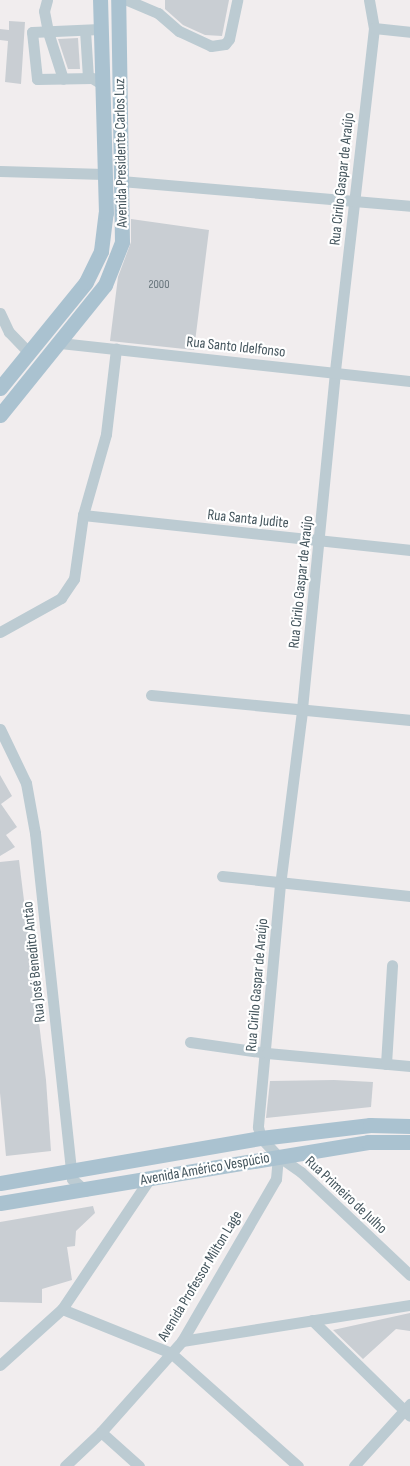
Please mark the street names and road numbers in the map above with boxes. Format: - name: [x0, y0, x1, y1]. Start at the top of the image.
- street label: Avenida Presidente Carlos Luz: [111, 78, 131, 228]
- street label: Rua Cirilo Gaspar de Araújo: [326, 112, 358, 246]
- street label: Rua Santo Idelfonso: [186, 333, 286, 361]
- street label: Rua Santa Judite: [206, 506, 290, 532]
- street label: Rua Cirilo Gaspar de Araújo: [285, 515, 317, 649]
- street label: Rua José Benedito Antão: [19, 901, 49, 1023]
- street label: Rua Cirilo Gaspar de Araújo: [242, 918, 272, 1052]
- street label: Avenida Américo Vespúcio: [139, 1149, 271, 1189]
- street label: Rua Primeiro de Julho: [301, 1152, 391, 1238]
- street label: Avenida Professor Milton Lage: [154, 1208, 246, 1344]

